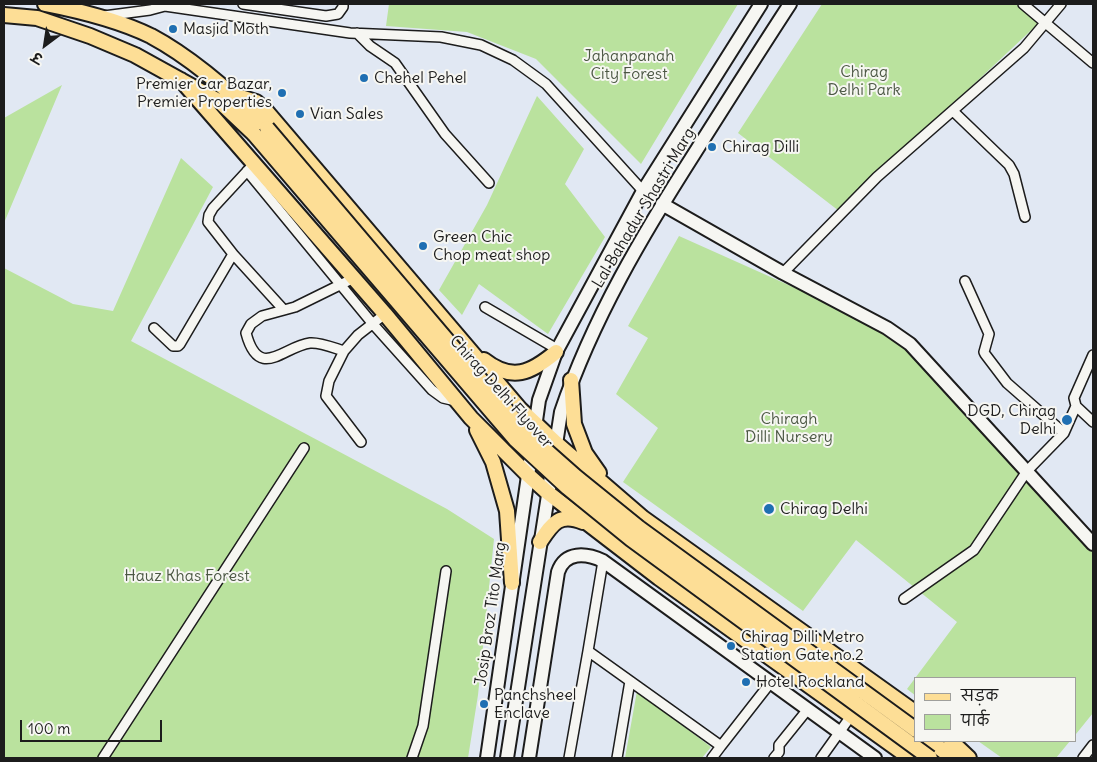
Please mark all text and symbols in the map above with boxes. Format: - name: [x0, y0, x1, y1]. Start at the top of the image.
- place label: Masjid Moth: [183, 19, 269, 39]
- north arrow: [20, 20, 70, 70]
- marker: Masjid Moth: [167, 23, 179, 35]
- park label: Jahanpanah City Forest: [584, 46, 674, 84]
- text: उ: [29, 48, 46, 68]
- park label: Chirag Delhi Park: [827, 62, 901, 100]
- place label: Chehel Pehel: [374, 68, 467, 88]
- marker: Chehel Pehel: [358, 72, 370, 84]
- place label: Premier Car Bazar, Premier Properties: [136, 74, 272, 112]
- marker: Premier Car Bazar, Premier Properties: [276, 87, 288, 99]
- place label: Vian Sales: [310, 104, 383, 124]
- marker: Vian Sales: [294, 108, 306, 120]
- street label: Lal Bahadur Shastri Marg: [589, 125, 699, 291]
- place label: Chirag Dilli: [722, 137, 799, 157]
- marker: Chirag Dilli: [706, 141, 718, 153]
- place label: Green Chic Chop meat shop: [433, 227, 550, 265]
- marker: Green Chic Chop meat shop: [417, 240, 429, 252]
- street label: Chirag Delhi Flyover: [445, 332, 557, 452]
- place label: DGD, Chirag Delhi: [967, 401, 1056, 439]
- park label: Chiragh Dilli Nursery: [745, 409, 833, 447]
- marker: DGD, Chirag Delhi: [1060, 413, 1074, 427]
- place label: Chirag Delhi: [780, 499, 868, 519]
- marker: Chirag Delhi: [762, 502, 776, 516]
- street label: Josip Broz Tito Marg: [471, 541, 511, 687]
- park label: Hauz Khas Forest: [124, 566, 250, 586]
- place label: Chirag Dilli Metro Station Gate no.2: [741, 627, 864, 665]
- marker: Chirag Dilli Metro Station Gate no.2: [725, 640, 737, 652]
- place label: Hotel Rockland: [756, 672, 864, 692]
- marker: Hotel Rockland: [740, 676, 752, 688]
- legend: [914, 677, 1077, 742]
- place label: Panchsheel Enclave: [494, 685, 576, 723]
- text: सड़क: [961, 686, 998, 705]
- marker: Panchsheel Enclave: [478, 698, 490, 710]
- scale bar: [22, 710, 165, 742]
- text: पार्क: [961, 711, 989, 730]
- text: 100 m: [28, 719, 70, 738]

